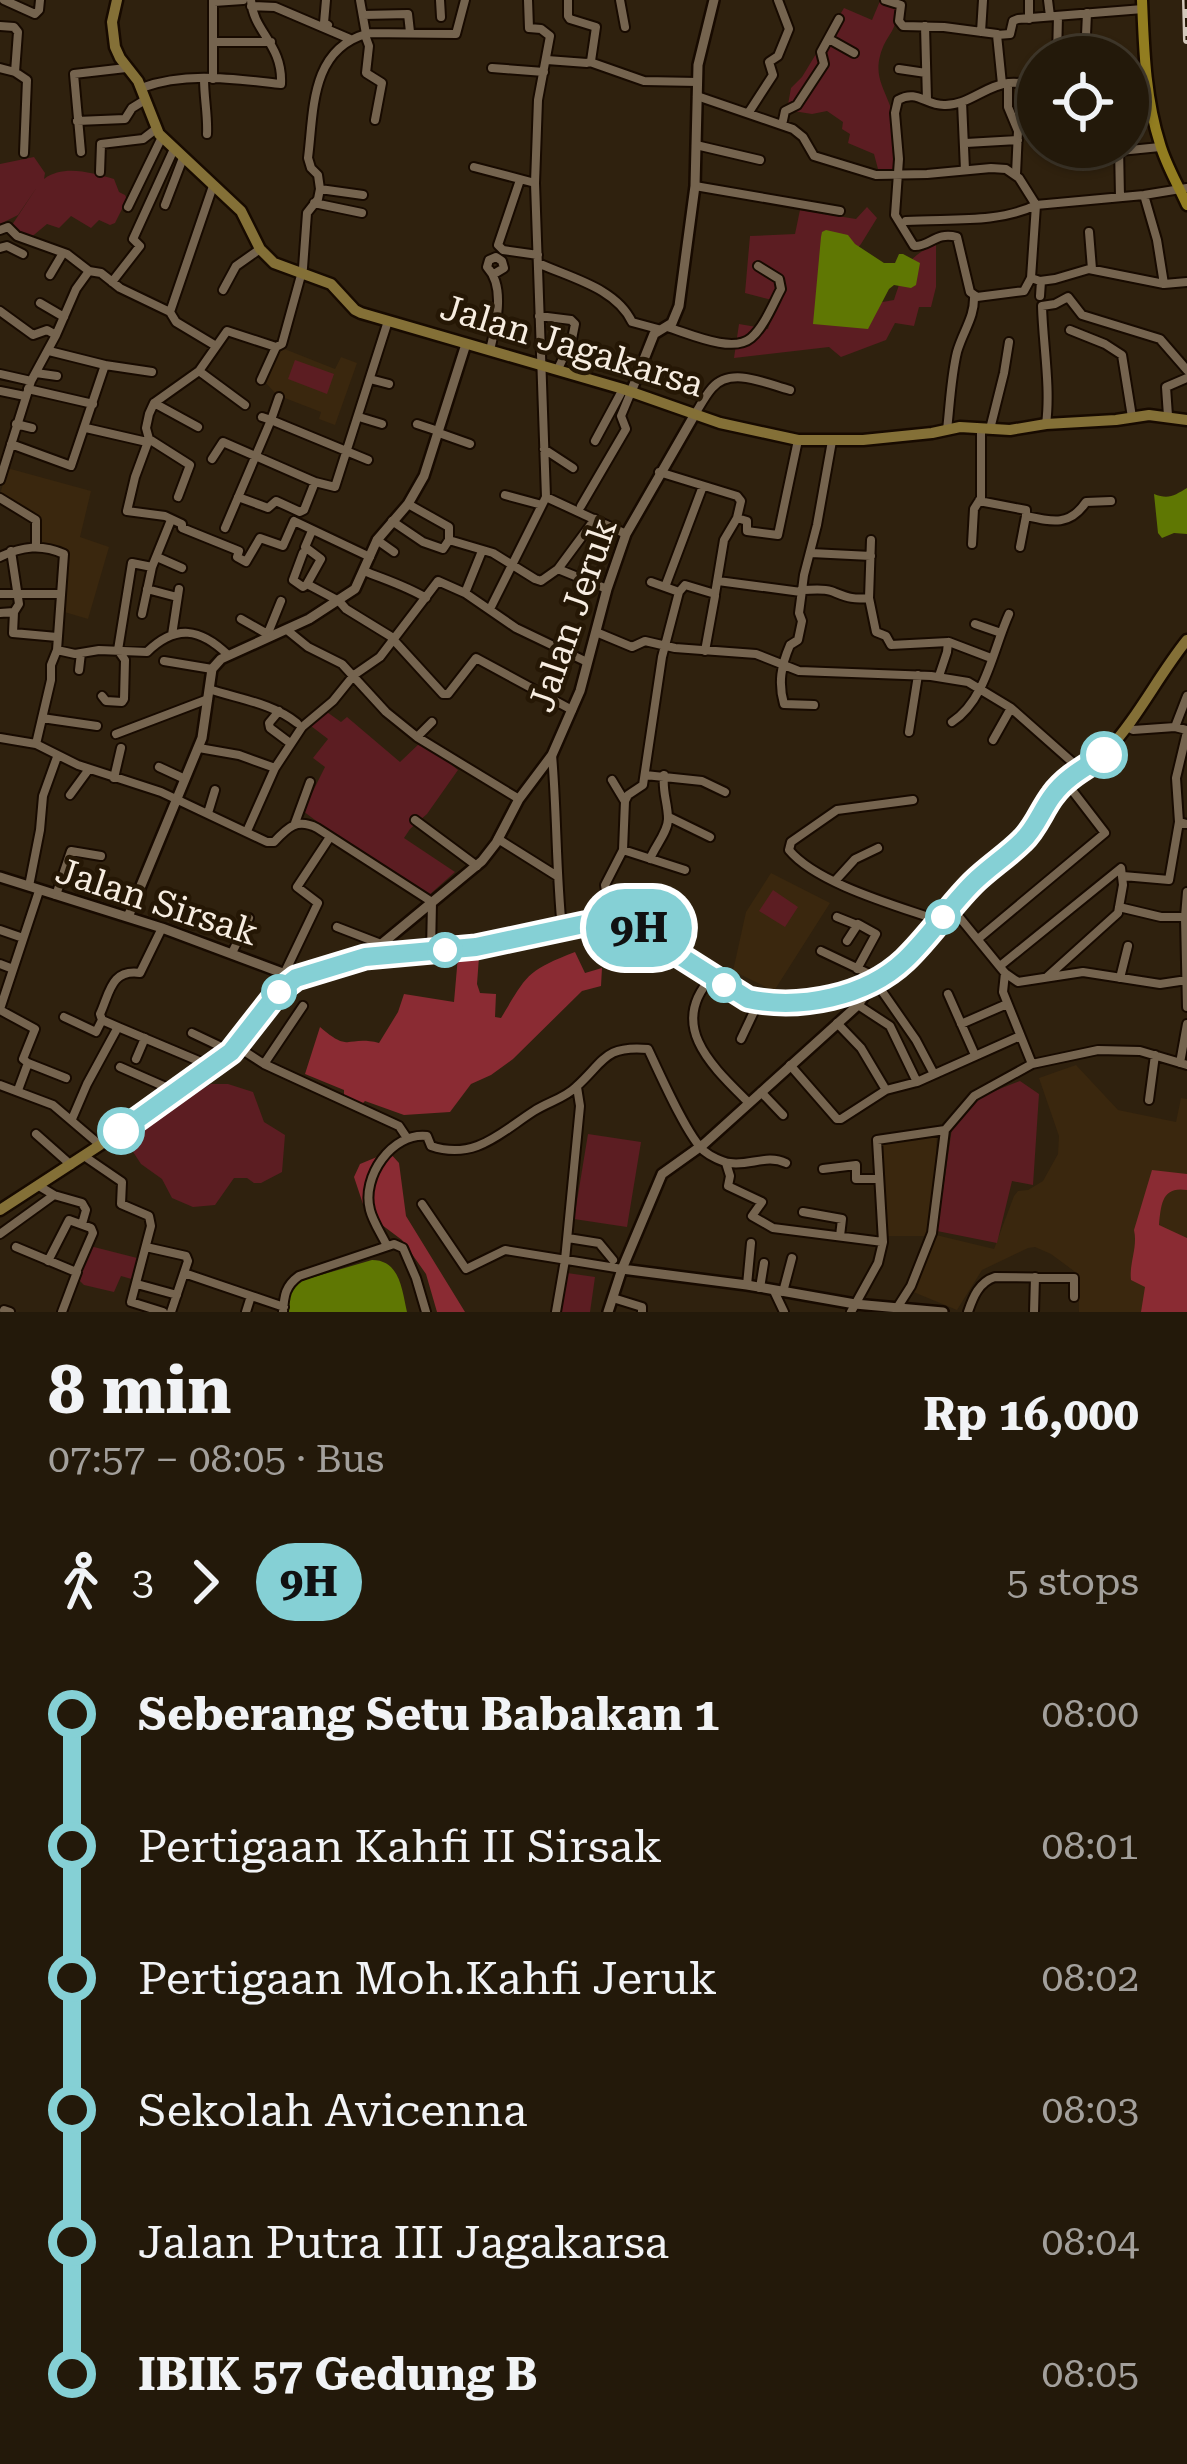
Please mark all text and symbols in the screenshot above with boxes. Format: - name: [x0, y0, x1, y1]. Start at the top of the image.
- map controls: [1017, 36, 1149, 168]
- button: locate: [1017, 36, 1149, 168]
- street label: Jalan Jagakarsa: [436, 286, 709, 406]
- street label: Jalan Jeruk: [520, 513, 626, 717]
- unlabelled marker: [1082, 733, 1126, 777]
- street label: Jalan Sirsak: [51, 850, 263, 954]
- line badge: 9H: [585, 889, 693, 967]
- unlabelled marker: [927, 901, 959, 933]
- text: 9H: [610, 903, 668, 952]
- unlabelled marker: [429, 934, 461, 966]
- unlabelled marker: [708, 969, 740, 1001]
- unlabelled marker: [263, 976, 295, 1008]
- unlabelled marker: [99, 1109, 143, 1153]
- text: 8 min: [48, 1352, 231, 1429]
- text: Rp 16,000: [923, 1388, 1139, 1441]
- text: 07:57 – 08:05 · Bus: [48, 1436, 384, 1482]
- icon: walk: [48, 1549, 114, 1615]
- icon: forward: [172, 1549, 238, 1615]
- text: 9H: [280, 1557, 338, 1606]
- text: 3: [132, 1559, 154, 1605]
- text: 5 stops: [1007, 1559, 1139, 1605]
- text: Seberang Setu Babakan 1: [138, 1688, 719, 1741]
- text: 08:00: [1042, 1691, 1139, 1737]
- text: Pertigaan Kahfi II Sirsak: [138, 1820, 662, 1873]
- text: 08:01: [1042, 1823, 1139, 1869]
- text: Pertigaan Moh.Kahfi Jeruk: [138, 1952, 717, 2005]
- text: 08:02: [1042, 1955, 1139, 2001]
- text: Sekolah Avicenna: [138, 2084, 527, 2137]
- text: 08:03: [1042, 2087, 1139, 2133]
- text: Jalan Putra III Jagakarsa: [138, 2216, 669, 2269]
- text: 08:04: [1042, 2219, 1139, 2265]
- text: IBIK 57 Gedung B: [138, 2348, 538, 2401]
- text: 08:05: [1042, 2351, 1139, 2397]

